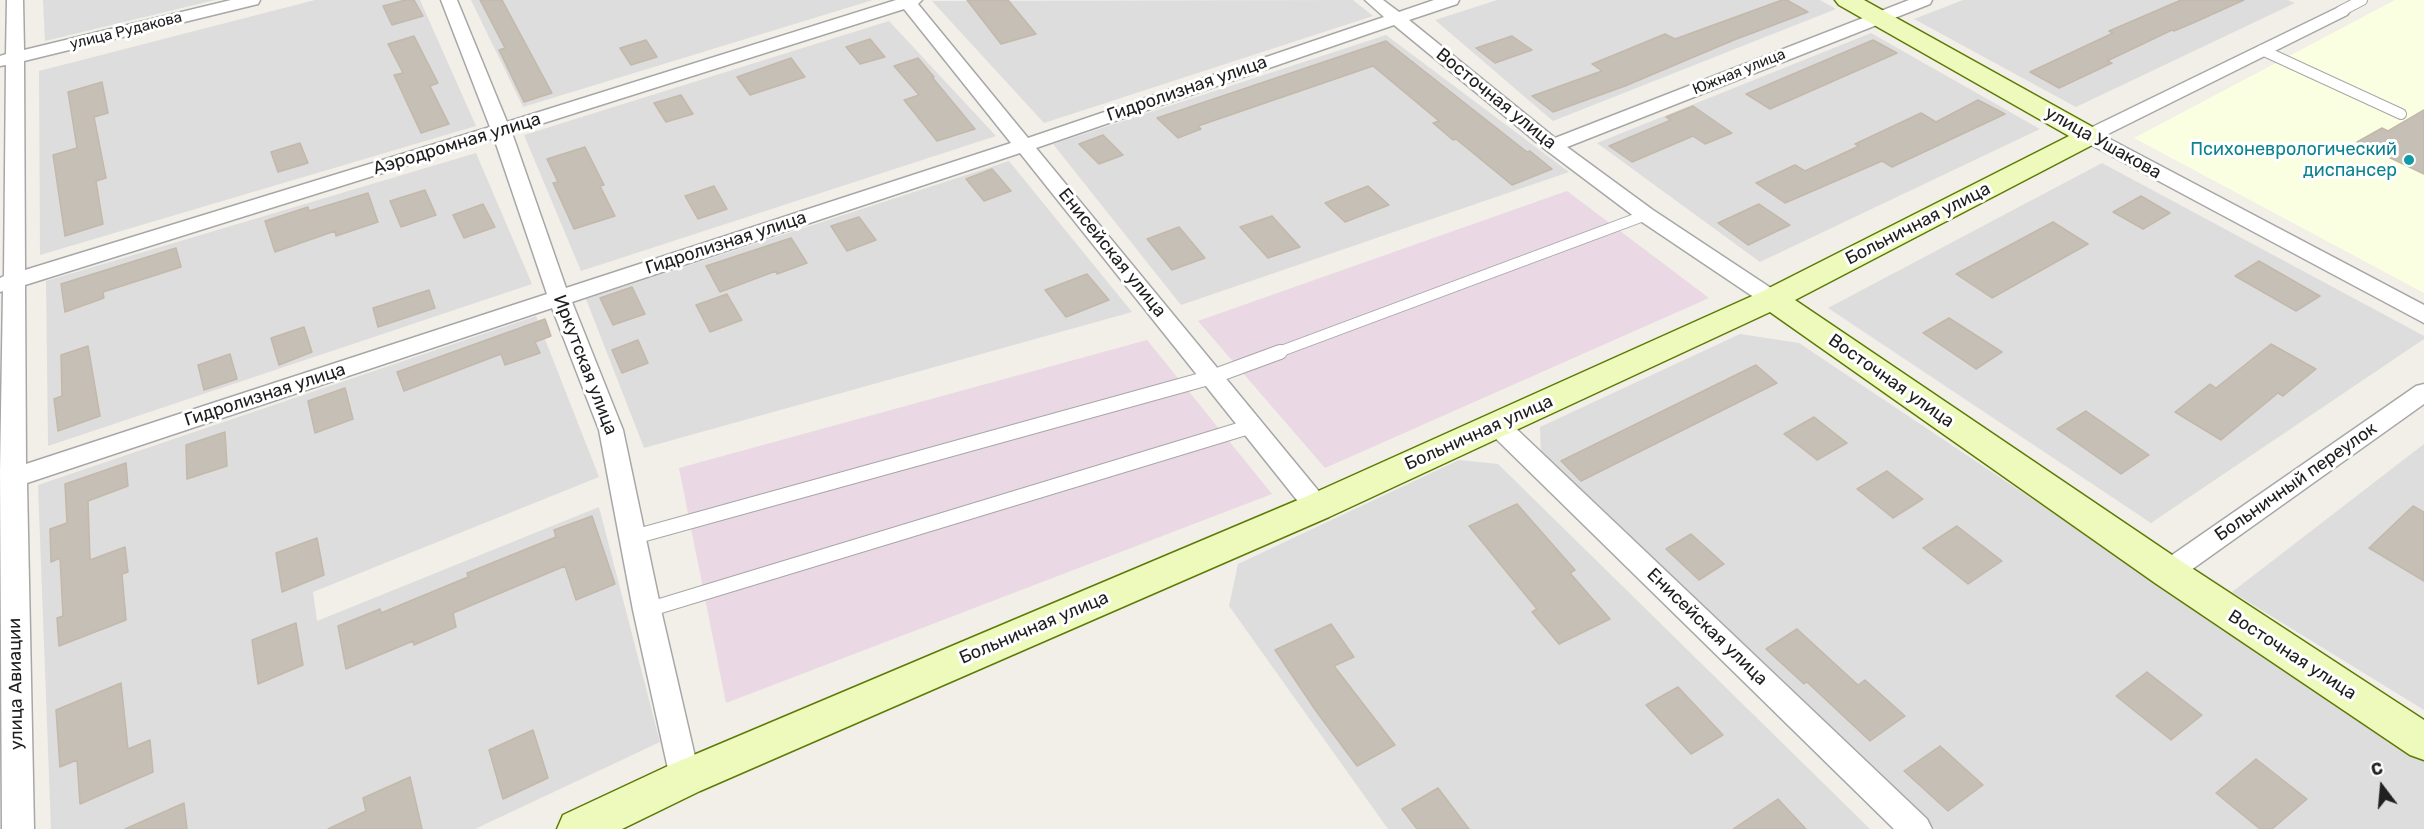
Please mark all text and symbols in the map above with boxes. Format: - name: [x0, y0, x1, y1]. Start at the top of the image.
- street label: улица Рудакова: [68, 8, 184, 54]
- street label: Восточная улица: [1431, 44, 1561, 154]
- street label: Южная улица: [1690, 45, 1788, 99]
- street label: Гидролизная улица: [1104, 51, 1270, 127]
- street label: улица Ушакова: [2041, 102, 2165, 184]
- street label: Аэродромная улица: [371, 108, 543, 180]
- place label: Психоневрологический диспансер: [2190, 139, 2397, 182]
- marker: Психоневрологический диспансер: [2402, 153, 2416, 167]
- street label: Больничная улица: [1842, 178, 1994, 270]
- street label: Енисейская улица: [1053, 184, 1171, 322]
- street label: Гидролизная улица: [643, 207, 809, 279]
- street label: Иркутская улица: [548, 292, 622, 438]
- street label: Восточная улица: [1824, 330, 1958, 432]
- street label: Гидролизная улица: [182, 359, 348, 431]
- street label: Больничная улица: [1402, 391, 1556, 475]
- street label: Больничный переулок: [2211, 418, 2381, 546]
- street label: Енисейская улица: [1642, 564, 1772, 690]
- street label: Больничная улица: [956, 587, 1112, 669]
- street label: Восточная улица: [2224, 605, 2360, 705]
- street label: улица Авиации: [4, 618, 28, 750]
- north arrow: [2352, 757, 2412, 817]
- text: С: [2369, 759, 2385, 780]

